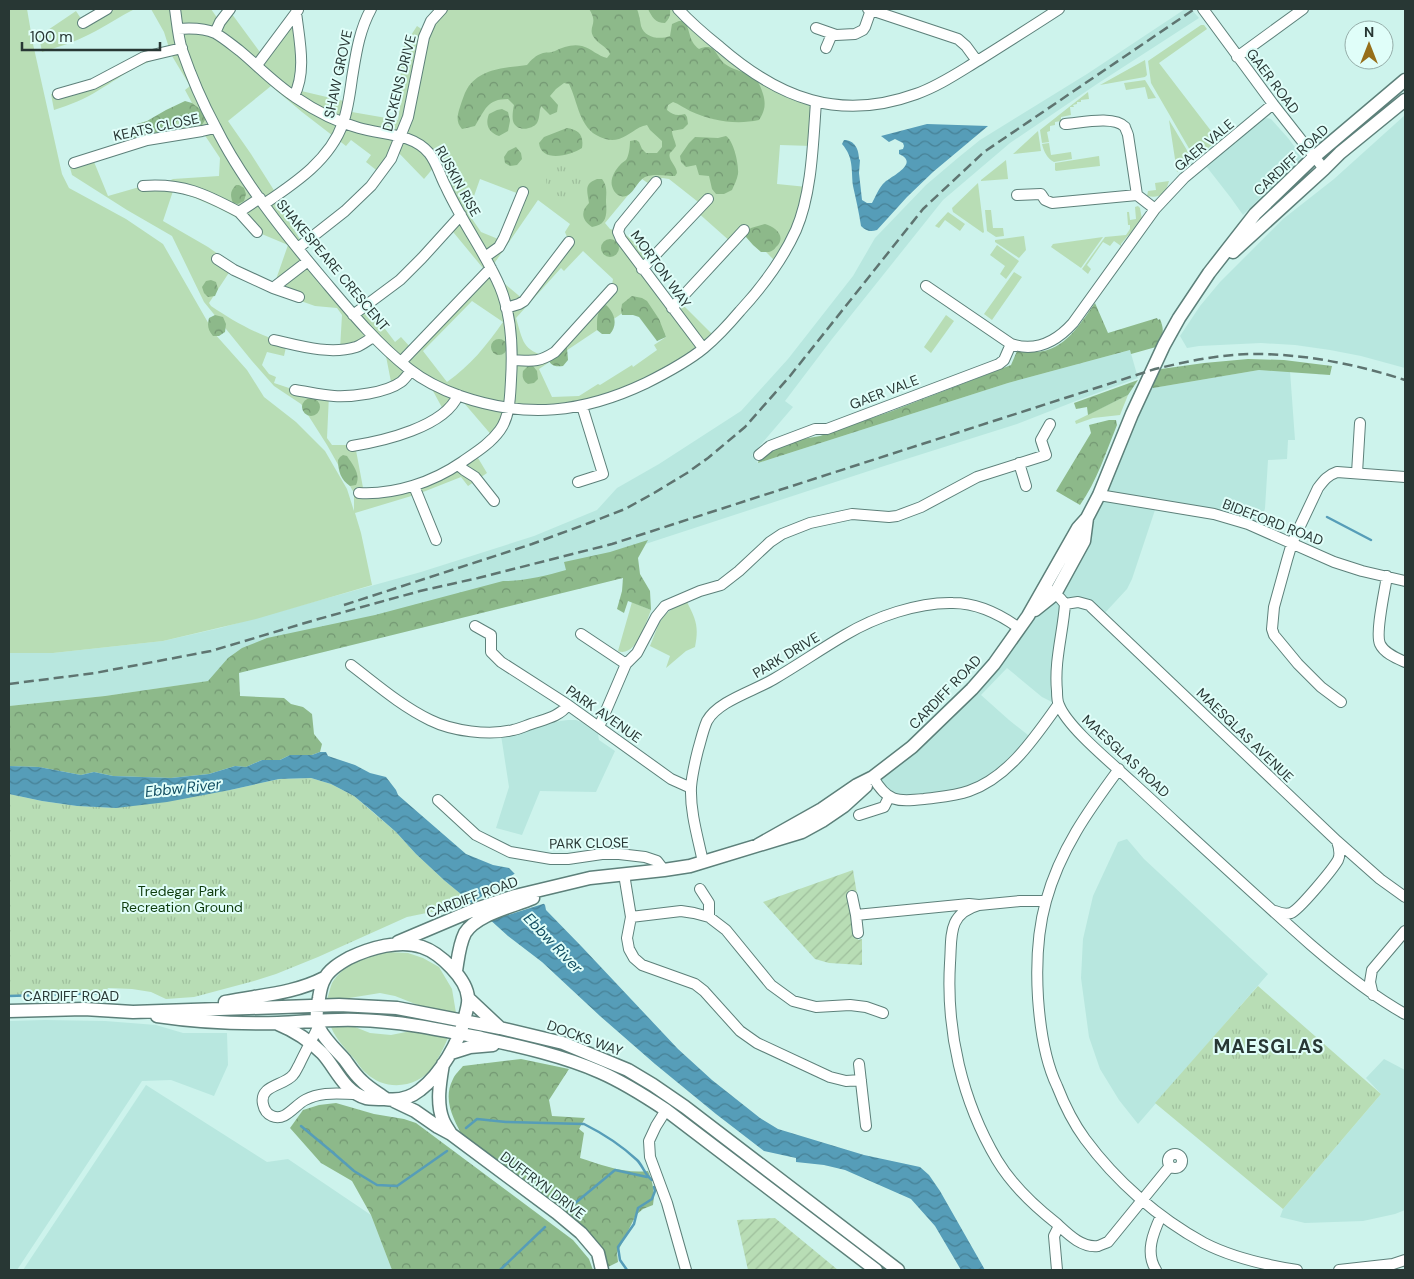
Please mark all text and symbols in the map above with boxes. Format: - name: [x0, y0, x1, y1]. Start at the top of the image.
- scale bar: [22, 20, 160, 52]
- north arrow: [1344, 20, 1394, 70]
- text: N: [1364, 23, 1374, 41]
- text: 100 m: [30, 27, 73, 47]
- street label: SHAW GROVE: [320, 28, 356, 120]
- street label: DICKENS DRIVE: [378, 33, 420, 133]
- street label: GAER ROAD: [1243, 45, 1303, 117]
- street label: KEATS CLOSE: [112, 109, 201, 145]
- street label: GAER VALE: [1170, 115, 1238, 175]
- street label: CARDIFF ROAD: [1250, 121, 1332, 199]
- street label: RUSKIN RISE: [431, 142, 485, 220]
- street label: SHAKESPEARE CRESCENT: [273, 196, 393, 335]
- street label: MORTON WAY: [627, 227, 695, 311]
- street label: GAER VALE: [847, 371, 921, 413]
- street label: BIDEFORD ROAD: [1220, 494, 1326, 550]
- street label: PARK DRIVE: [749, 628, 823, 682]
- street label: CARDIFF ROAD: [905, 651, 985, 733]
- street label: PARK AVENUE: [563, 681, 645, 747]
- street label: MAESGLAS AVENUE: [1193, 684, 1297, 786]
- street label: MAESGLAS ROAD: [1078, 711, 1174, 801]
- water label: Ebbw River: [144, 774, 223, 802]
- street label: PARK CLOSE: [549, 833, 629, 853]
- street label: CARDIFF ROAD: [424, 872, 520, 922]
- park label: Tredegar Park Recreation Ground: [121, 882, 243, 916]
- water label: Ebbw River: [519, 908, 587, 978]
- street label: CARDIFF ROAD: [23, 987, 119, 1005]
- street label: DOCKS WAY: [545, 1016, 625, 1060]
- district label: MAESGLAS: [1213, 1034, 1325, 1059]
- street label: DUFFRYN DRIVE: [497, 1147, 589, 1223]

